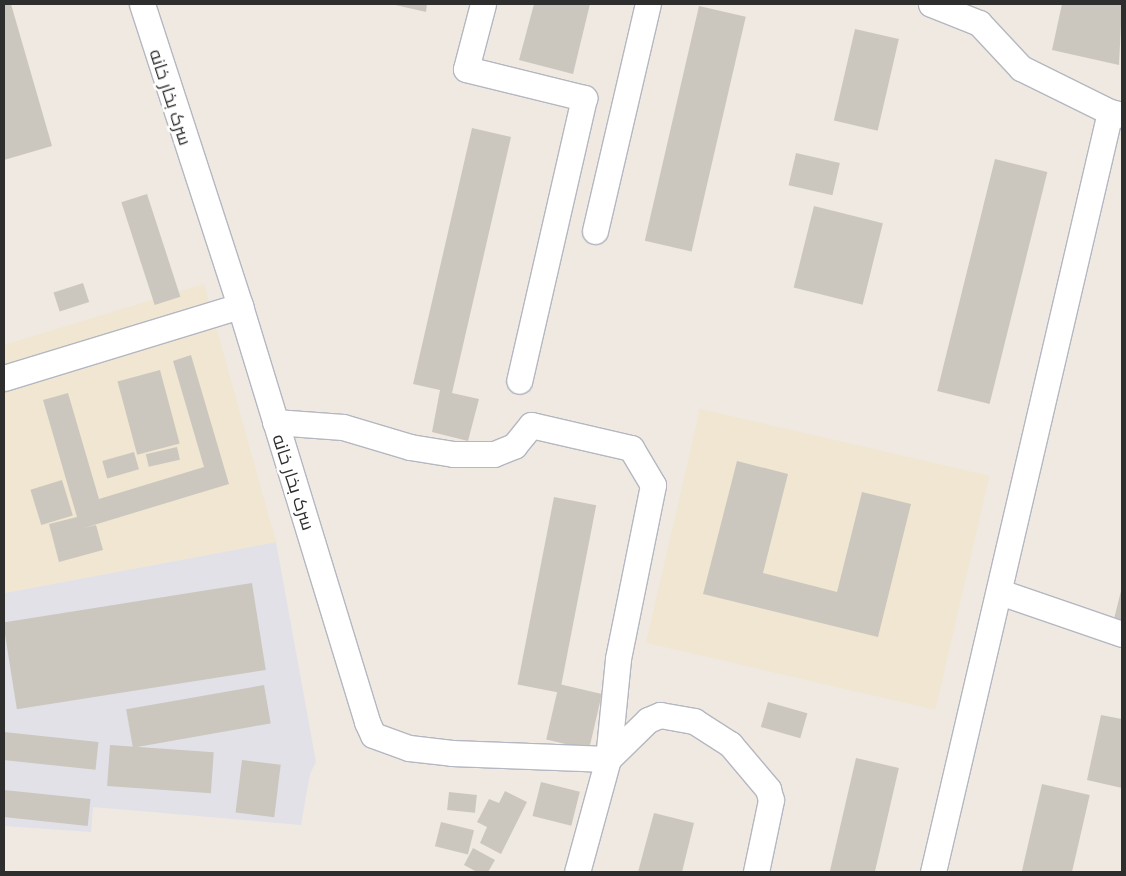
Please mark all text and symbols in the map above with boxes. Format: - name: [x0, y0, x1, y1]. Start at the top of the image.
- street label: سرک بخار خانه: [145, 46, 197, 148]
- street label: سرک بخار خانه: [268, 431, 320, 533]

